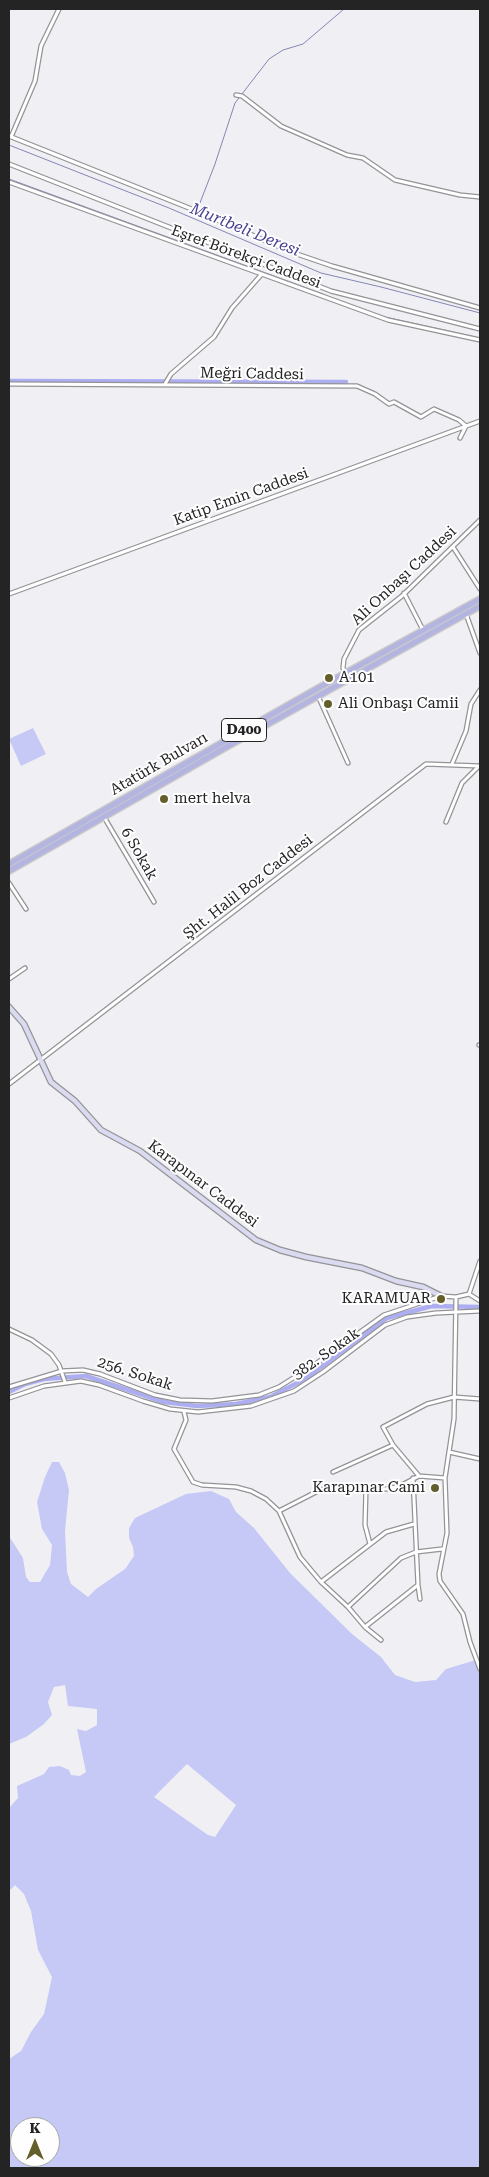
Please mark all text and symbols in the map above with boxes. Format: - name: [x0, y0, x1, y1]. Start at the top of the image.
- water label: Murtbeli Deresi: [187, 199, 303, 261]
- street label: Eşref Börekçi Caddesi: [169, 221, 323, 293]
- street label: Meğri Caddesi: [200, 364, 304, 384]
- street label: Katip Emin Caddesi: [171, 464, 311, 530]
- street label: Ali Onbaşı Caddesi: [348, 523, 460, 629]
- place label: A101: [339, 669, 375, 687]
- marker: A101: [323, 672, 335, 684]
- place label: Ali Onbaşı Camii: [338, 695, 459, 713]
- marker: Ali Onbaşı Camii: [322, 698, 334, 710]
- road number: D400: [222, 718, 266, 742]
- street label: Atatürk Bulvarı: [107, 729, 211, 799]
- place label: mert helva: [174, 790, 251, 808]
- marker: mert helva: [158, 793, 170, 805]
- street label: 6 Sokak: [117, 825, 161, 883]
- street label: Şht. Halil Boz Caddesi: [180, 831, 316, 943]
- street label: Karapınar Caddesi: [144, 1137, 262, 1231]
- place label: KARAMUAR: [342, 1290, 431, 1308]
- marker: KARAMUAR: [435, 1293, 447, 1305]
- street label: 382. Sokak: [289, 1324, 363, 1384]
- street label: 256. Sokak: [95, 1353, 175, 1395]
- place label: Karapınar Cami: [312, 1479, 425, 1497]
- marker: Karapınar Cami: [429, 1482, 441, 1494]
- north arrow: [10, 2117, 60, 2167]
- text: K: [29, 2120, 41, 2136]

